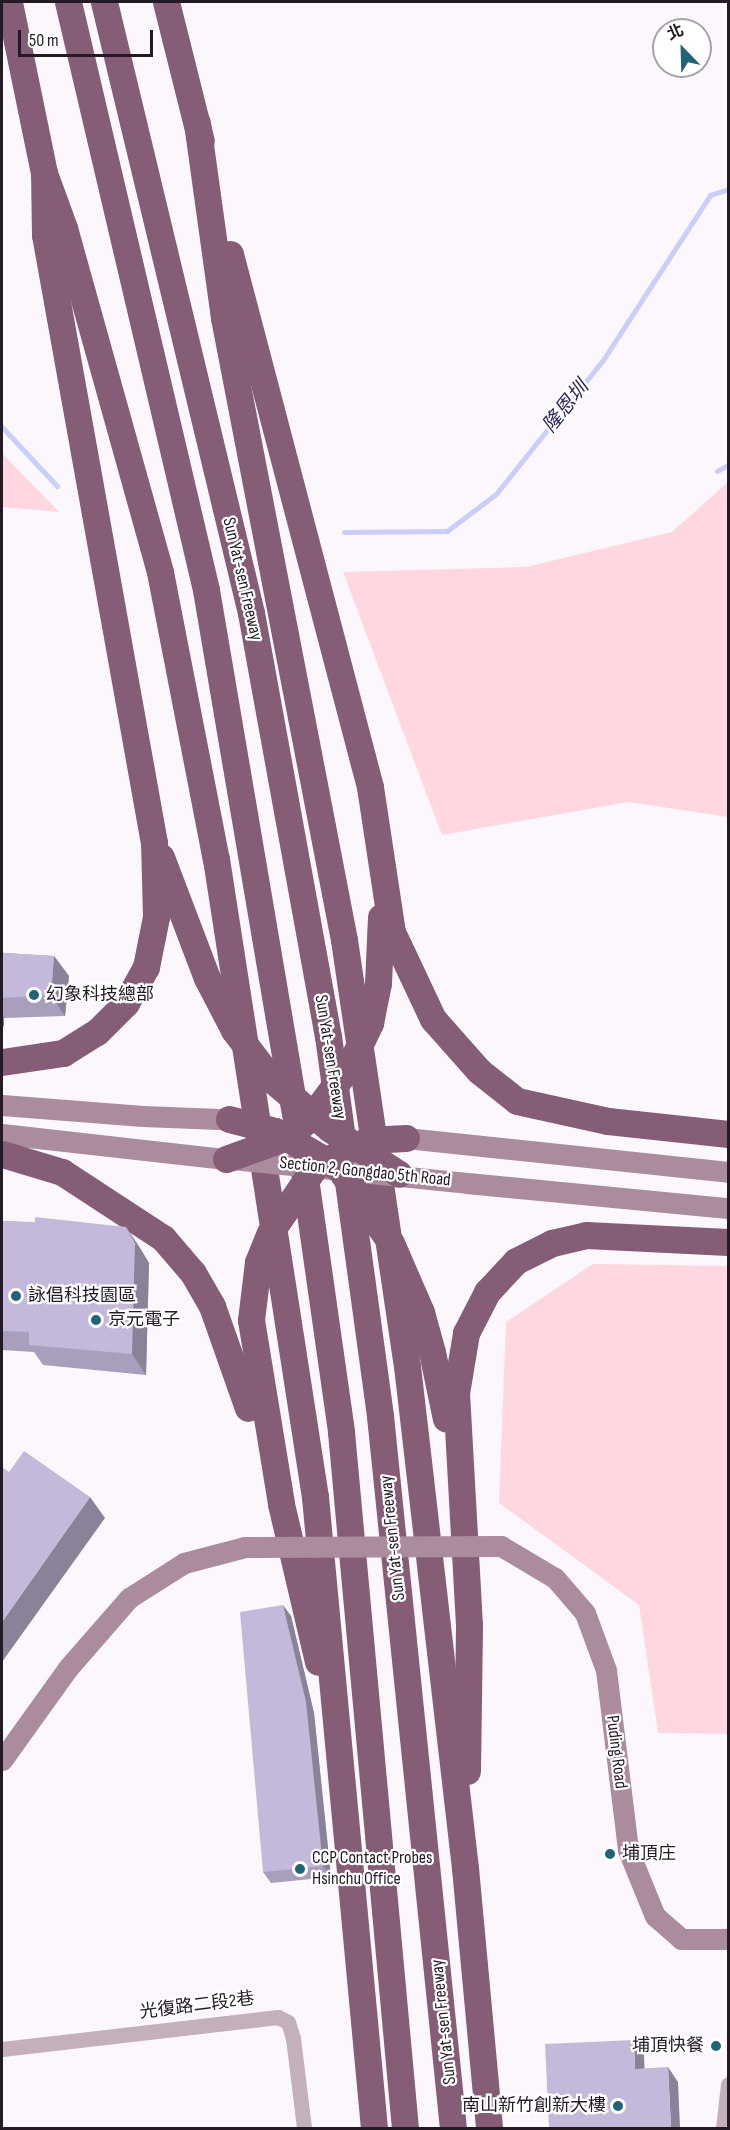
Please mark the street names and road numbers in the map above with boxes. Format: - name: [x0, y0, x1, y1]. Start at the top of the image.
- street label: Sun Yat-sen Freeway: [217, 515, 267, 643]
- street label: Sun Yat-sen Freeway: [310, 993, 350, 1121]
- street label: Section 2, Gongdao 5th Road: [278, 1152, 452, 1192]
- street label: Sun Yat-sen Freeway: [376, 1474, 410, 1602]
- street label: Puding Road: [601, 1714, 631, 1790]
- street label: Sun Yat-sen Freeway: [427, 1958, 461, 2086]
- street label: 光復路二段2巷: [138, 1988, 256, 2024]

